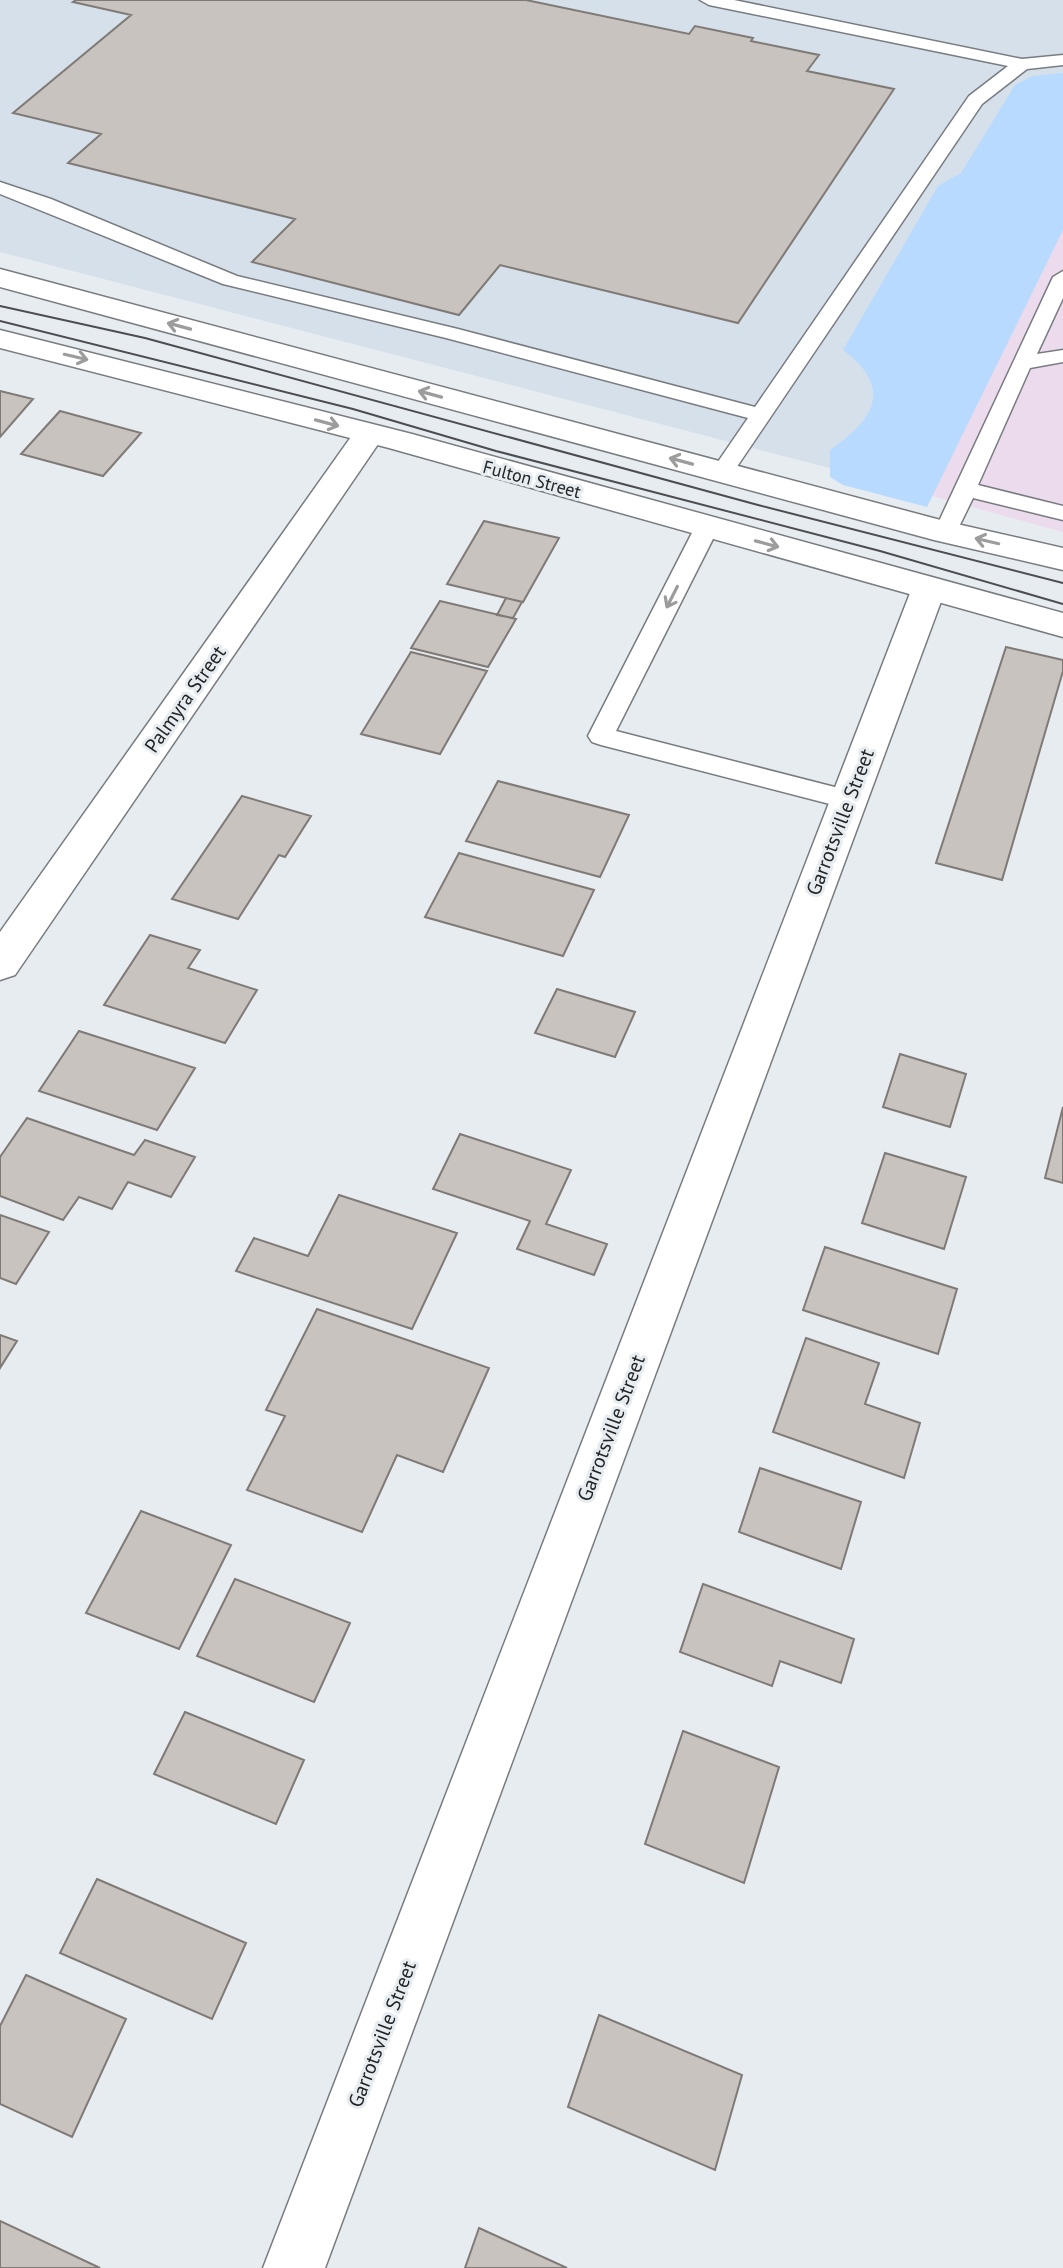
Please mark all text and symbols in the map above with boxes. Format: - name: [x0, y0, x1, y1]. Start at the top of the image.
- one-way arrow: [167, 318, 193, 333]
- one-way arrow: [63, 350, 88, 365]
- one-way arrow: [418, 386, 444, 401]
- one-way arrow: [314, 416, 340, 431]
- one-way arrow: [669, 452, 695, 467]
- street label: Fulton Street: [481, 455, 583, 503]
- one-way arrow: [975, 533, 1000, 548]
- one-way arrow: [754, 537, 780, 552]
- one-way arrow: [663, 584, 679, 608]
- street label: Palmyra Street: [139, 640, 232, 758]
- street label: Garrotsville Street: [800, 745, 880, 899]
- street label: Garrotsville Street: [571, 1351, 651, 1505]
- street label: Garrotsville Street: [342, 1957, 422, 2111]

